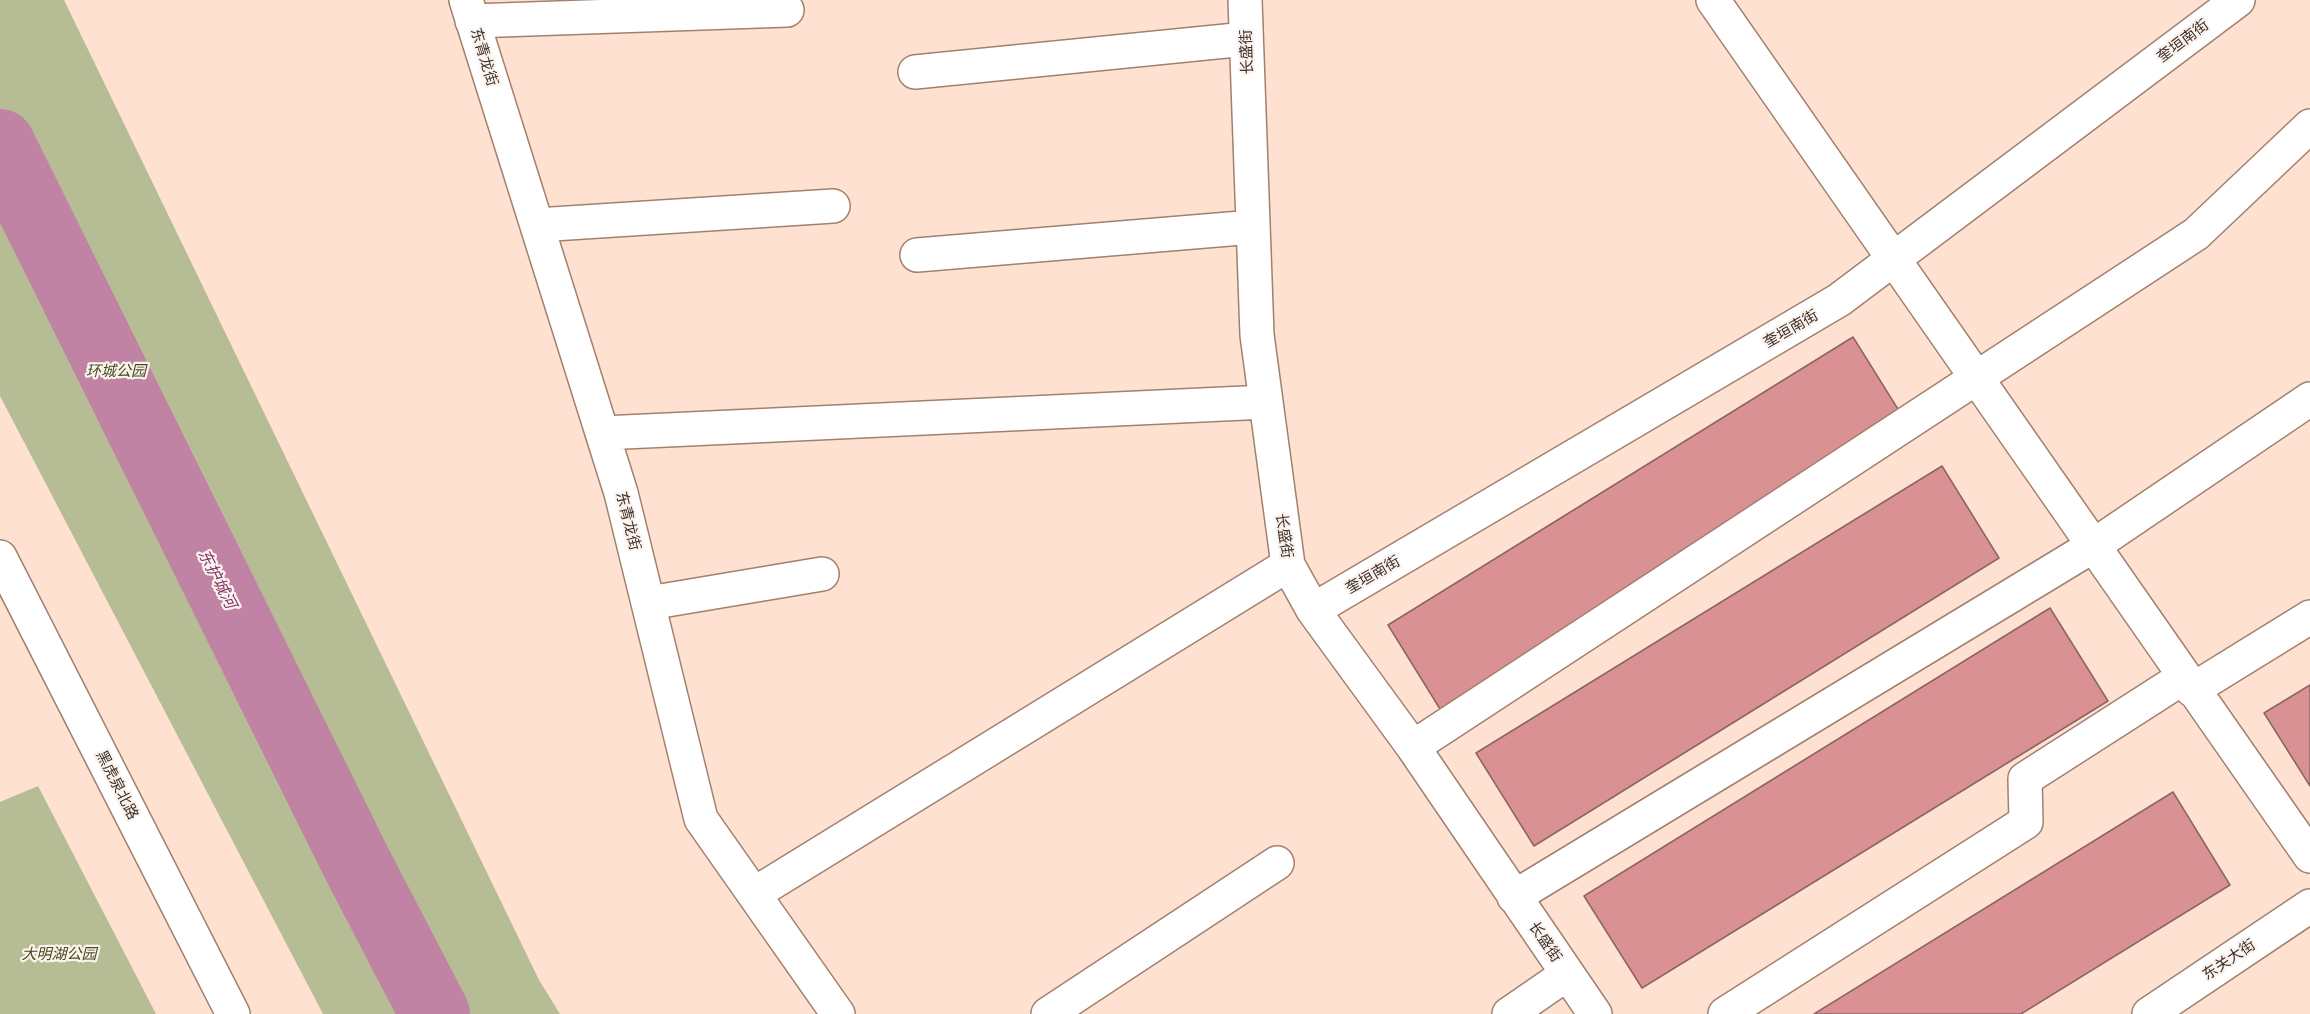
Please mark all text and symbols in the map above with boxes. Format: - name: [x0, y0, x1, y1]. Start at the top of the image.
- street label: 奎垣南街: [2154, 16, 2212, 66]
- street label: 东青龙街: [467, 26, 501, 88]
- street label: 长盛街: [1237, 29, 1257, 75]
- street label: 奎垣南街: [1761, 306, 1821, 352]
- park label: 环城公园: [86, 362, 146, 380]
- street label: 东青龙街: [612, 490, 644, 552]
- street label: 长盛街: [1272, 512, 1296, 560]
- water label: 东护城河: [194, 546, 240, 612]
- street label: 奎垣南街: [1343, 552, 1403, 598]
- street label: 黑虎泉北路: [92, 748, 142, 822]
- street label: 长盛街: [1525, 918, 1565, 966]
- street label: 东关大街: [2199, 936, 2259, 984]
- park label: 大明湖公园: [22, 945, 96, 963]

